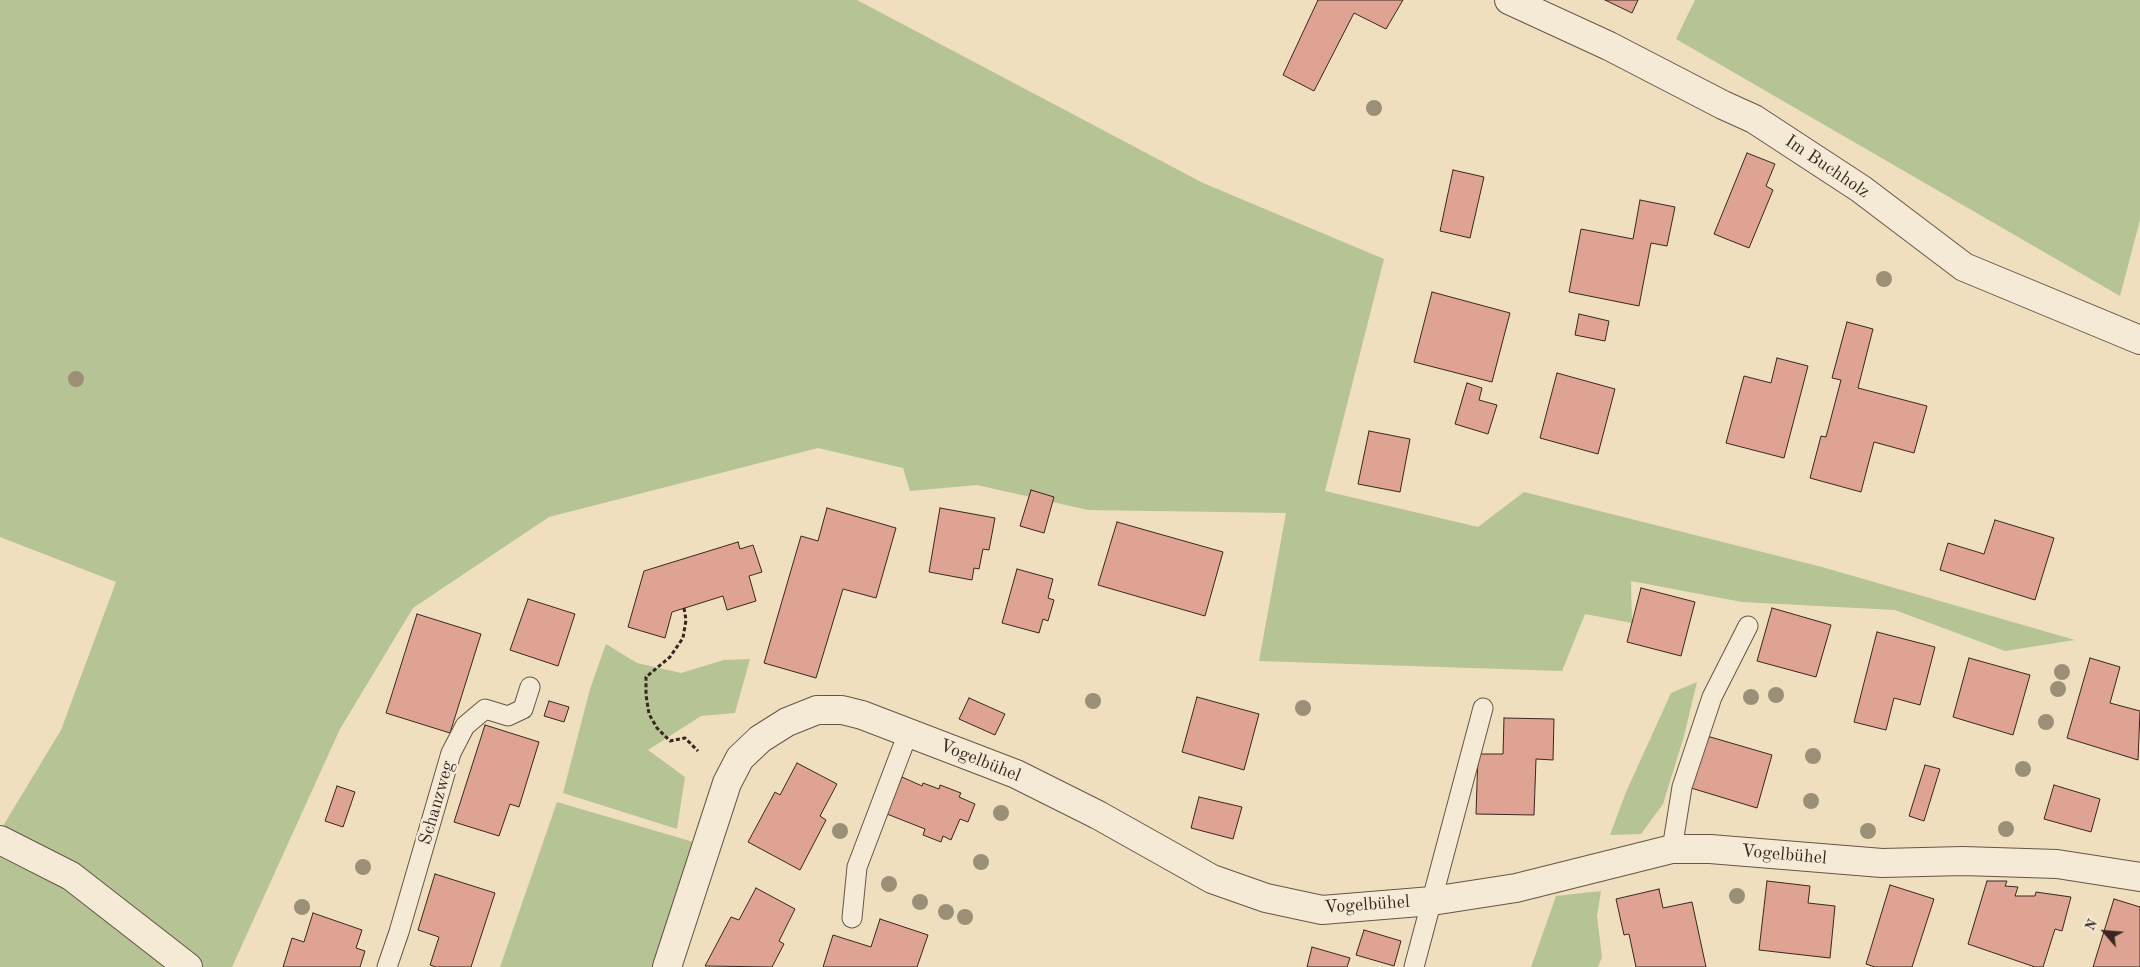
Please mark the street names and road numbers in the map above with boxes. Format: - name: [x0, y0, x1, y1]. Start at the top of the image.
- street label: Im Buchholz: [1781, 131, 1873, 203]
- street label: Vogelbühel: [936, 735, 1024, 787]
- street label: Schanzweg: [415, 758, 459, 848]
- street label: Vogelbühel: [1740, 841, 1828, 869]
- street label: Vogelbühel: [1323, 891, 1411, 919]

